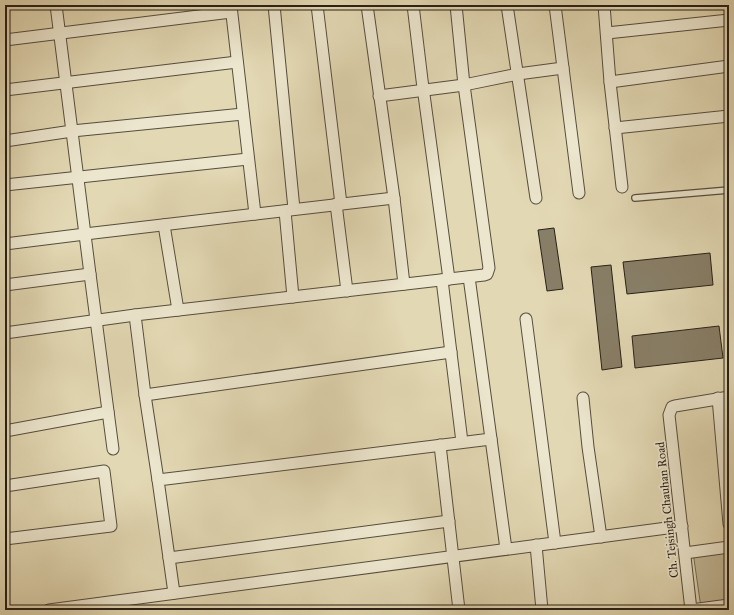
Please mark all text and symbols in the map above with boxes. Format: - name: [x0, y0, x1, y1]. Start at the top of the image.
- street label: Ch. Tejsingh Chauhan Road: [653, 441, 682, 579]

